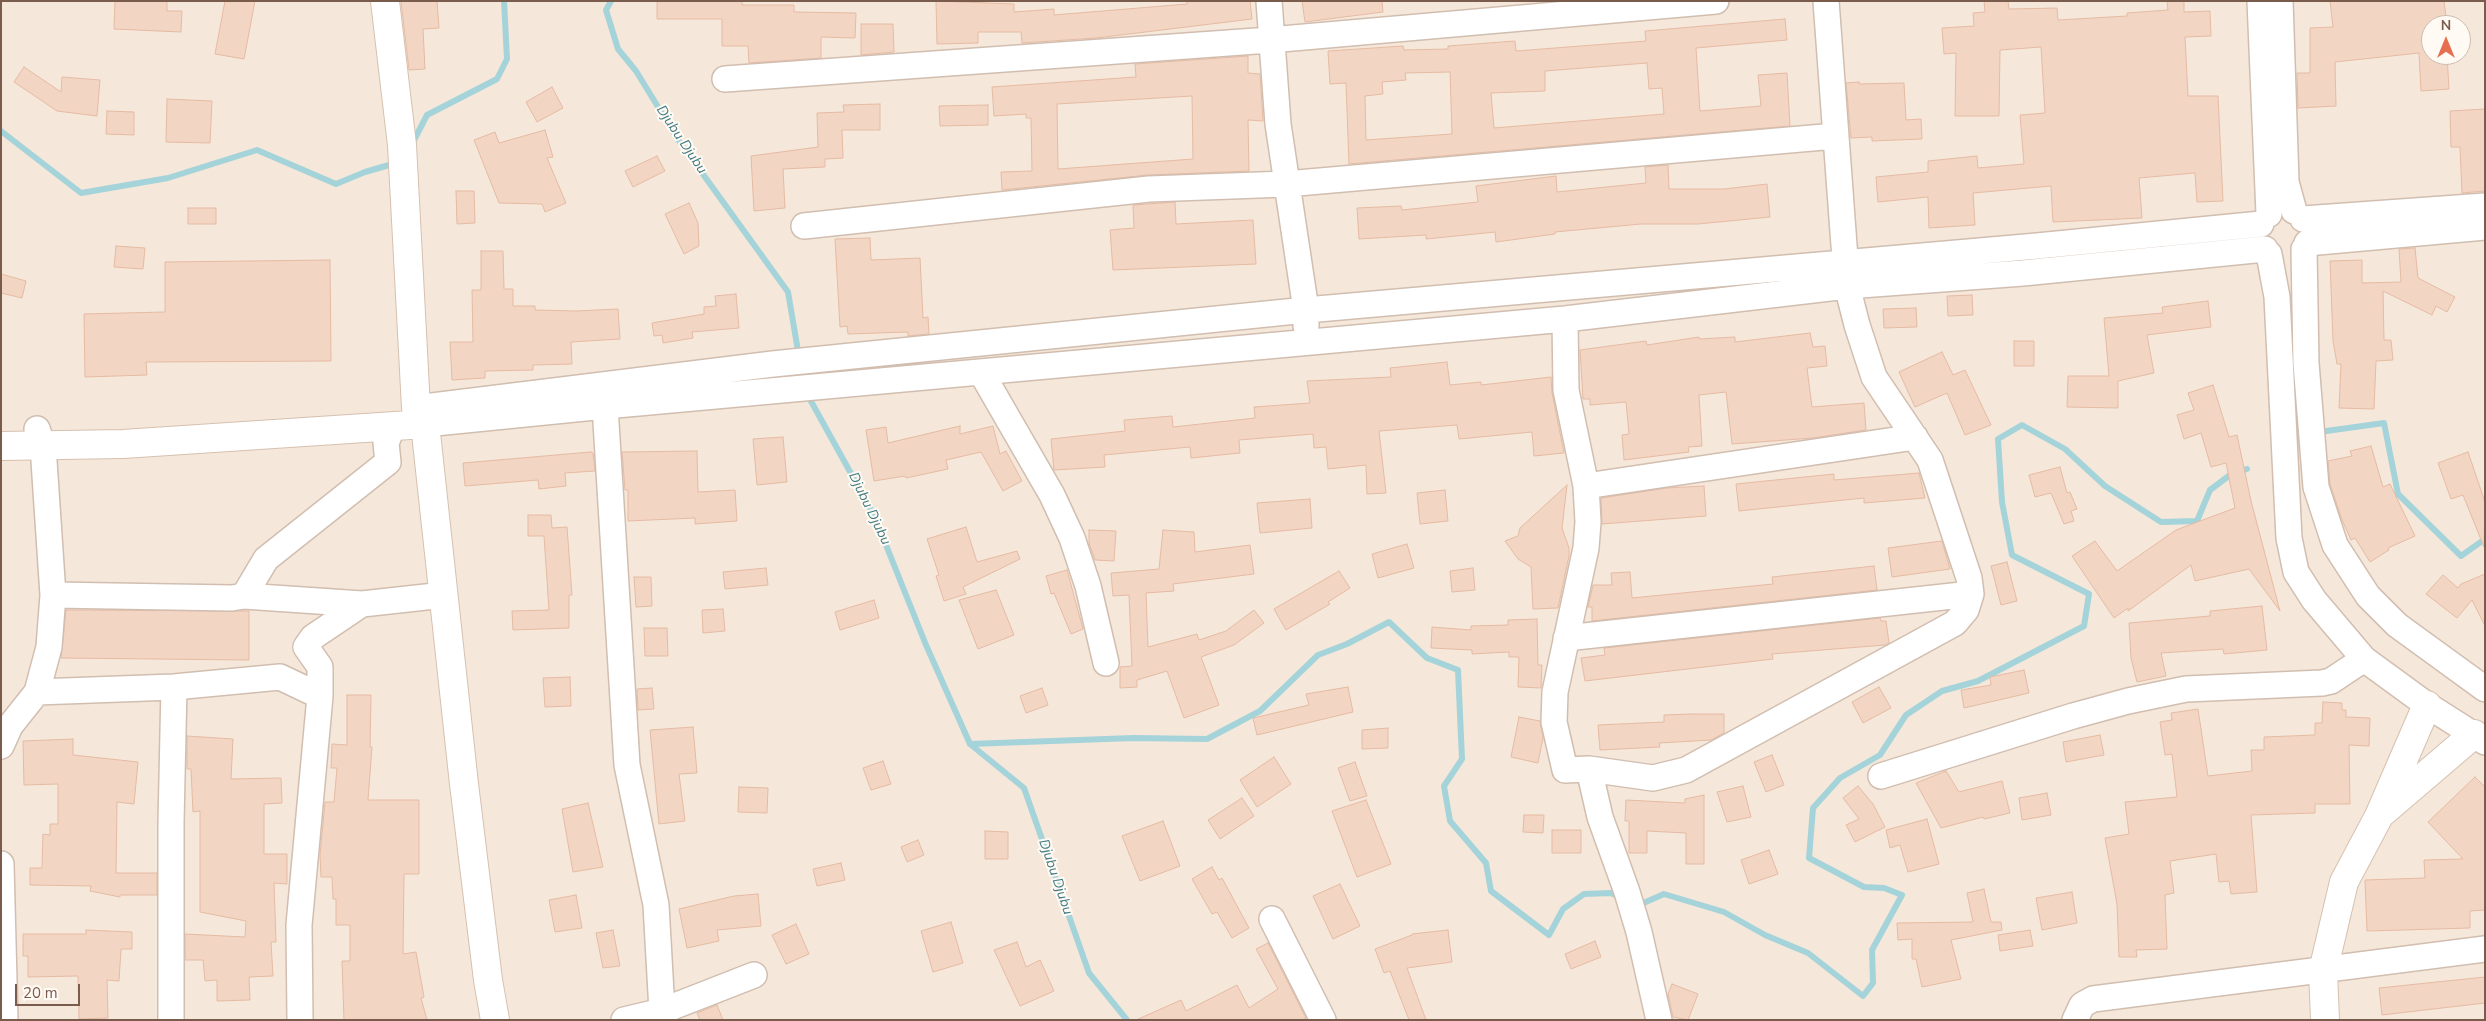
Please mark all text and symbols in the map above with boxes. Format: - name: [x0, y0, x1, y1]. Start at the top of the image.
- north arrow: [2421, 15, 2471, 65]
- text: N: [2441, 16, 2451, 35]
- water label: Djubu Djubu: [652, 103, 710, 177]
- water label: Djubu Djubu: [844, 470, 894, 548]
- water label: Djubu Djubu: [1034, 837, 1076, 917]
- scale bar: [18, 974, 82, 1006]
- text: 20 m: [23, 983, 58, 1003]

